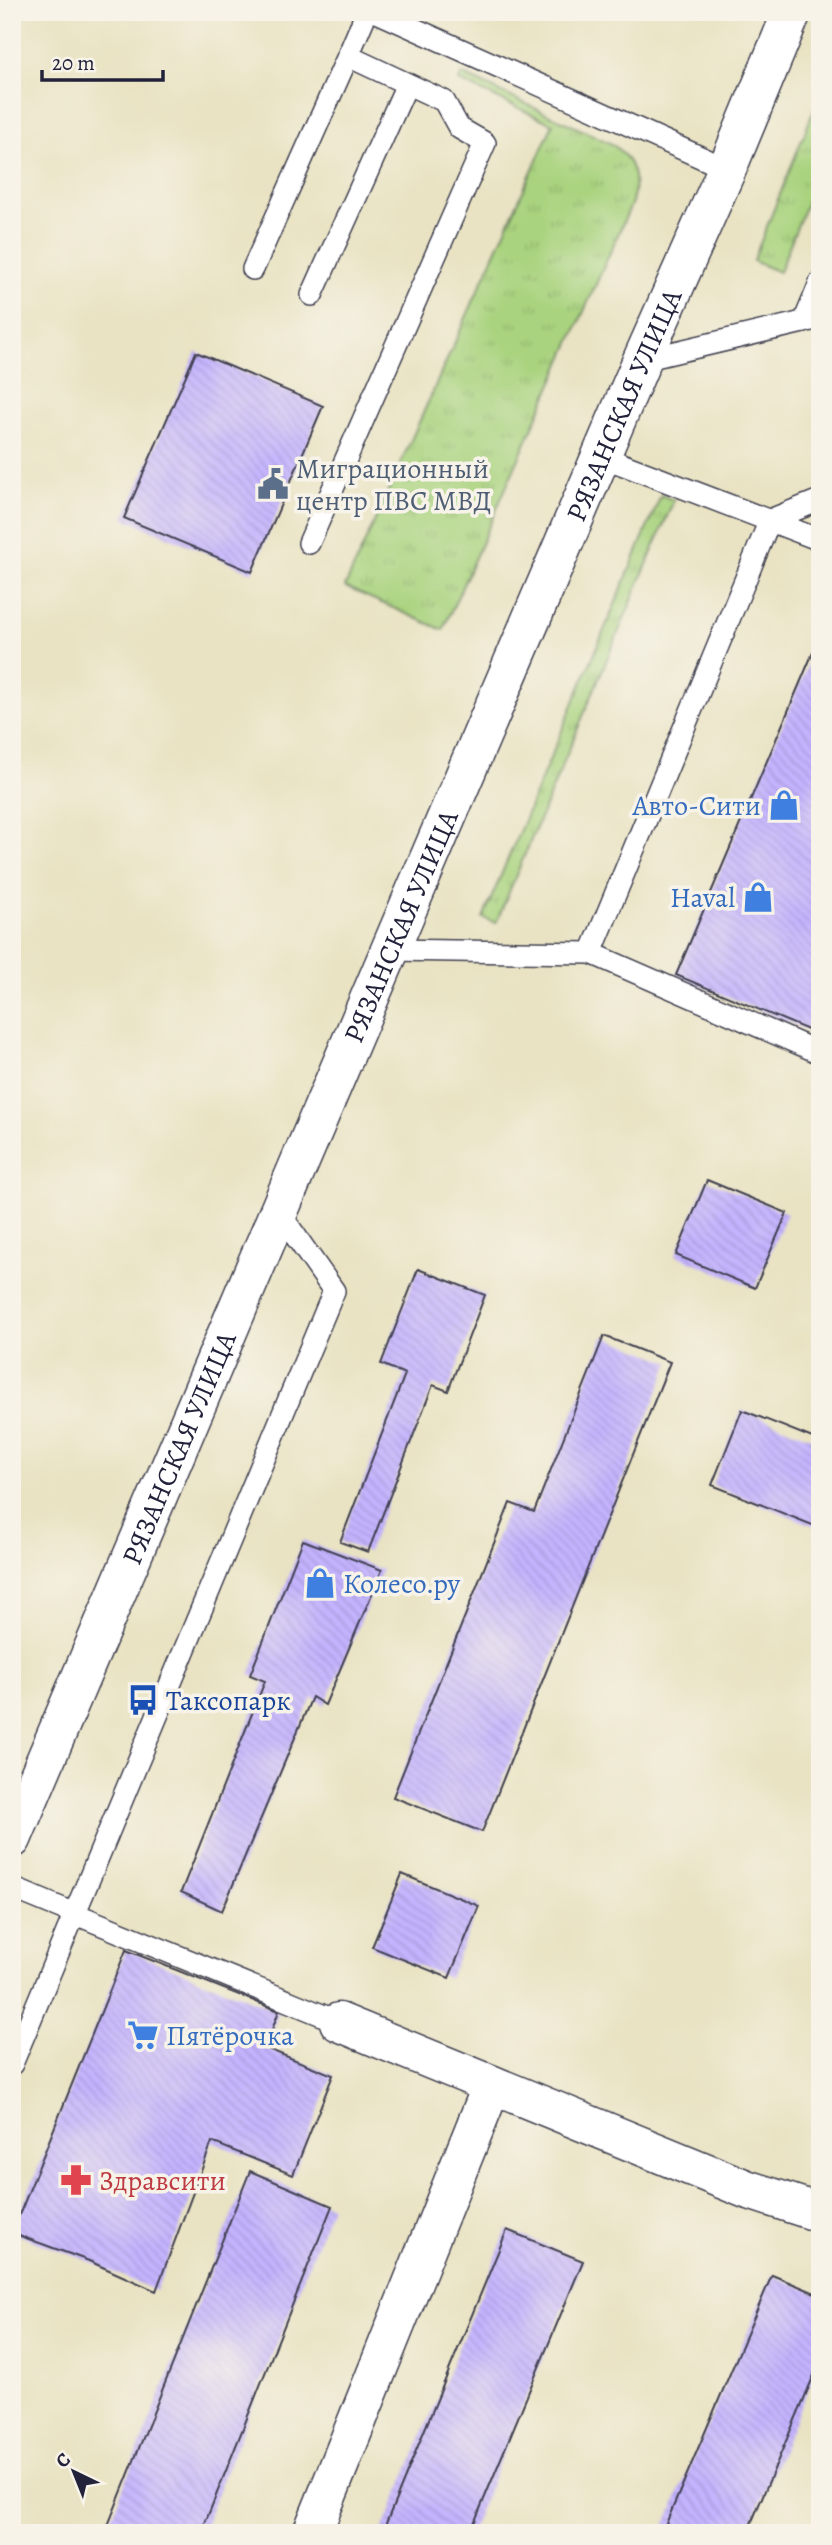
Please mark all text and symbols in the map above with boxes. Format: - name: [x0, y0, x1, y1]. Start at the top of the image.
- scale bar: [42, 38, 163, 82]
- text: 20 m: [52, 49, 95, 77]
- street label: РЯЗАНСКАЯ УЛИЦА: [557, 282, 692, 527]
- place label: Миграционный центр ПВС МВД: [296, 450, 491, 520]
- public building icon: Миграционный центр ПВС МВД: [256, 467, 290, 501]
- place label: Авто-Сити: [631, 787, 761, 825]
- shop icon: Авто-Сити: [767, 788, 801, 822]
- street label: РЯЗАНСКАЯ УЛИЦА: [335, 804, 468, 1049]
- place label: Haval: [670, 879, 735, 917]
- shop icon: Haval: [741, 880, 775, 914]
- street label: РЯЗАНСКАЯ УЛИЦА: [113, 1325, 246, 1571]
- place label: Колесо.ру: [343, 1565, 461, 1603]
- shop icon: Колесо.ру: [303, 1566, 337, 1600]
- place label: Таксопарк: [166, 1682, 291, 1720]
- bus stop icon: Таксопарк: [126, 1683, 160, 1717]
- place label: Пятёрочка: [166, 2017, 294, 2055]
- supermarket icon: Пятёрочка: [126, 2018, 160, 2052]
- place label: Здравсити: [99, 2162, 226, 2200]
- pharmacy icon: Здравсити: [59, 2163, 93, 2197]
- north arrow: [38, 2436, 108, 2506]
- text: С: [50, 2447, 76, 2474]

